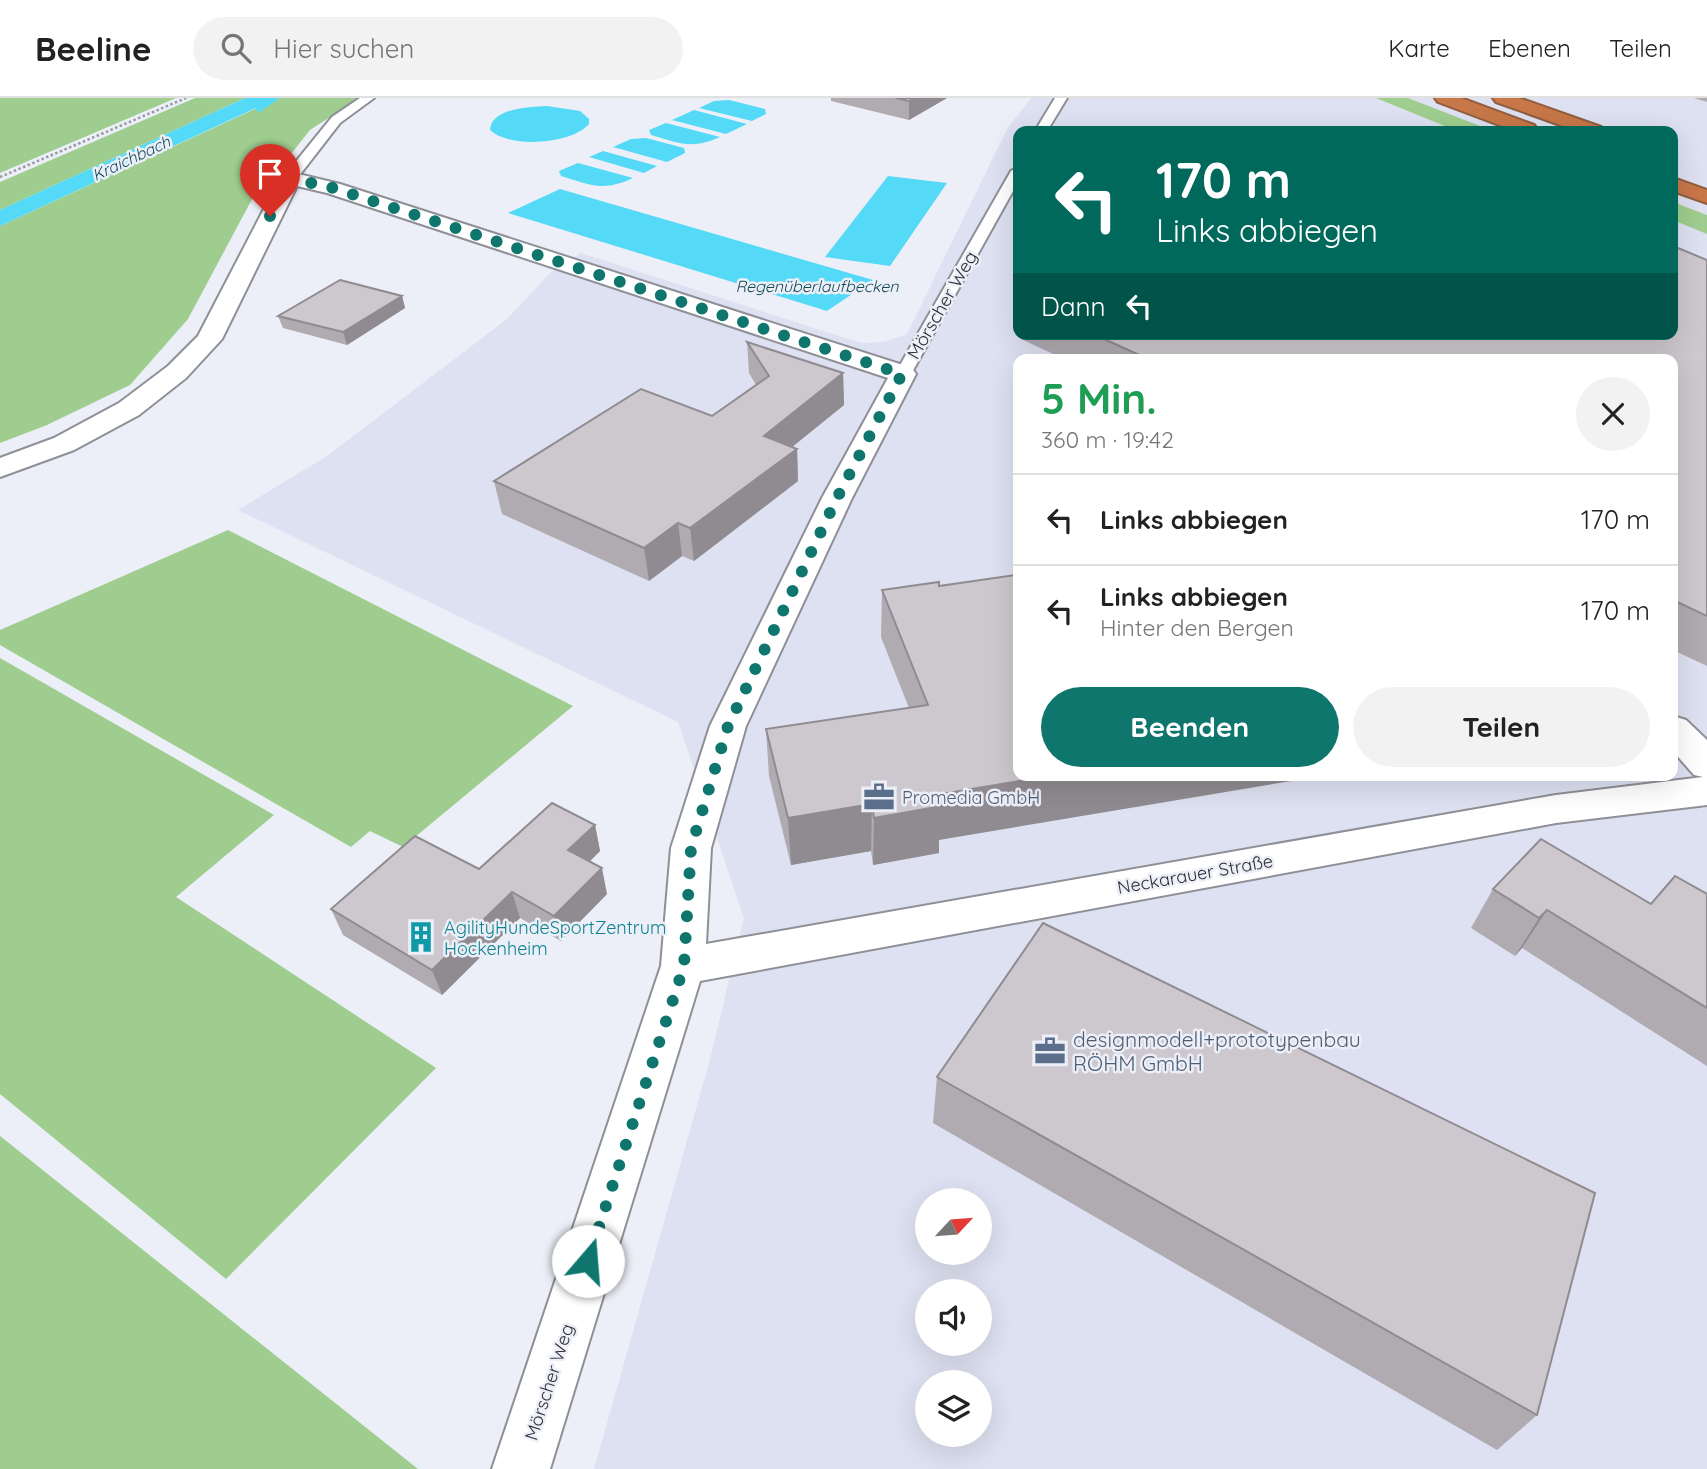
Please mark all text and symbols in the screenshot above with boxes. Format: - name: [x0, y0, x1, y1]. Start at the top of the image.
- search box: [193, 17, 683, 80]
- text: Beeline: [35, 28, 151, 69]
- icon: search: [217, 29, 255, 67]
- text: Hier suchen: [273, 32, 414, 65]
- text: Karte: [1388, 33, 1450, 63]
- text: Ebenen: [1488, 33, 1571, 63]
- text: Teilen: [1609, 33, 1672, 63]
- water label: Kraichbach: [89, 131, 174, 185]
- pin: [240, 144, 300, 216]
- text: 170 m: [1156, 149, 1291, 210]
- icon: left: [1041, 154, 1132, 245]
- icon: arrive: [251, 155, 289, 193]
- text: Links abbiegen: [1156, 210, 1378, 250]
- street label: Mörscher Weg: [902, 247, 982, 363]
- water label: Regenüberlaufbecken: [735, 276, 899, 296]
- icon: left: [1120, 287, 1158, 325]
- text: Dann: [1041, 290, 1106, 323]
- text: 5 Min.: [1041, 372, 1157, 425]
- button: close: [1576, 377, 1650, 451]
- text: 360 m · 19:42: [1041, 425, 1174, 454]
- icon: left: [1041, 501, 1079, 539]
- text: Links abbiegen: [1100, 503, 1288, 536]
- text: 170 m: [1581, 503, 1650, 536]
- text: Links abbiegen: [1100, 580, 1288, 613]
- icon: left: [1041, 592, 1079, 630]
- text: 170 m: [1581, 594, 1650, 627]
- text: Hinter den Bergen: [1100, 613, 1294, 642]
- button: Beenden: [1041, 687, 1339, 767]
- button: Teilen: [1353, 687, 1650, 767]
- office icon: Promedia GmbH: [862, 780, 896, 814]
- place label: Promedia GmbH: [902, 786, 1040, 809]
- street label: Neckarauer Straße: [1115, 849, 1275, 899]
- place label: AgilityHundeSportZentrum Hockenheim: [444, 916, 666, 960]
- building icon: AgilityHundeSportZentrum Hockenheim: [404, 920, 438, 954]
- place label: designmodell+prototypenbau RÖHM GmbH: [1073, 1026, 1361, 1076]
- office icon: designmodell+prototypenbau RÖHM GmbH: [1033, 1034, 1067, 1068]
- north arrow: [915, 1188, 992, 1265]
- map controls: [915, 1188, 992, 1447]
- position arrow: [551, 1224, 625, 1298]
- button: sound: [915, 1279, 992, 1356]
- street label: Mörscher Weg: [519, 1321, 579, 1443]
- button: layers: [915, 1370, 992, 1447]

